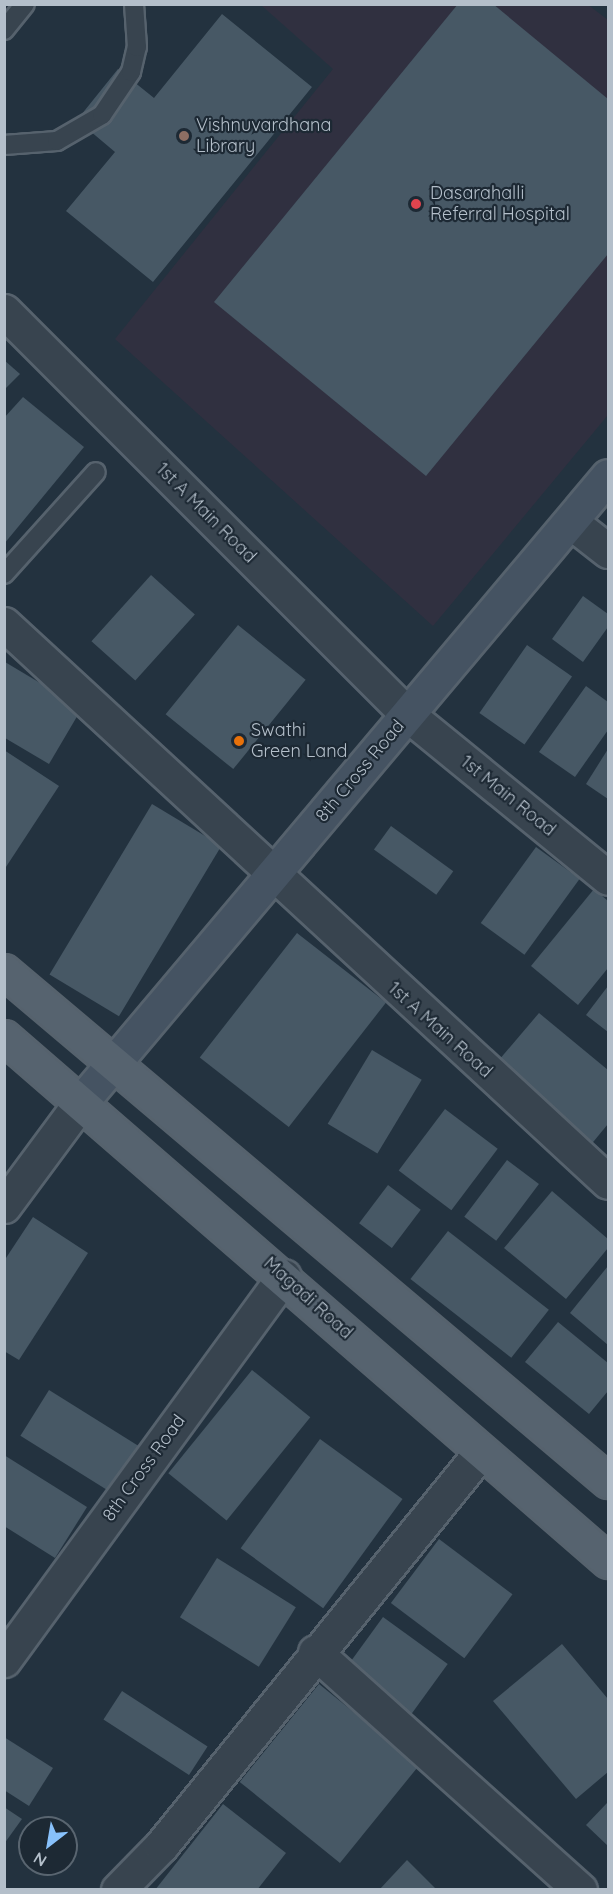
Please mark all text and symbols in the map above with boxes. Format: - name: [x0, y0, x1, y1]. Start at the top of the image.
- place label: Vishnuvardhana Library: [196, 115, 331, 158]
- marker: Vishnuvardhana Library: [177, 129, 191, 143]
- place label: Dasarahalli Referral Hospital: [430, 183, 570, 226]
- marker: Dasarahalli Referral Hospital: [407, 195, 425, 213]
- street label: 1st A Main Road: [152, 459, 260, 567]
- street label: 8th Cross Road: [311, 716, 409, 826]
- place label: Swathi Green Land: [251, 720, 347, 762]
- marker: Swathi Green Land: [232, 734, 246, 748]
- street label: 1st Main Road: [456, 751, 560, 841]
- street label: 1st A Main Road: [384, 978, 496, 1082]
- street label: Magadi Road: [259, 1252, 357, 1344]
- street label: 8th Cross Road: [98, 1410, 190, 1526]
- north arrow: [18, 1816, 78, 1876]
- text: N: [30, 1848, 50, 1871]

